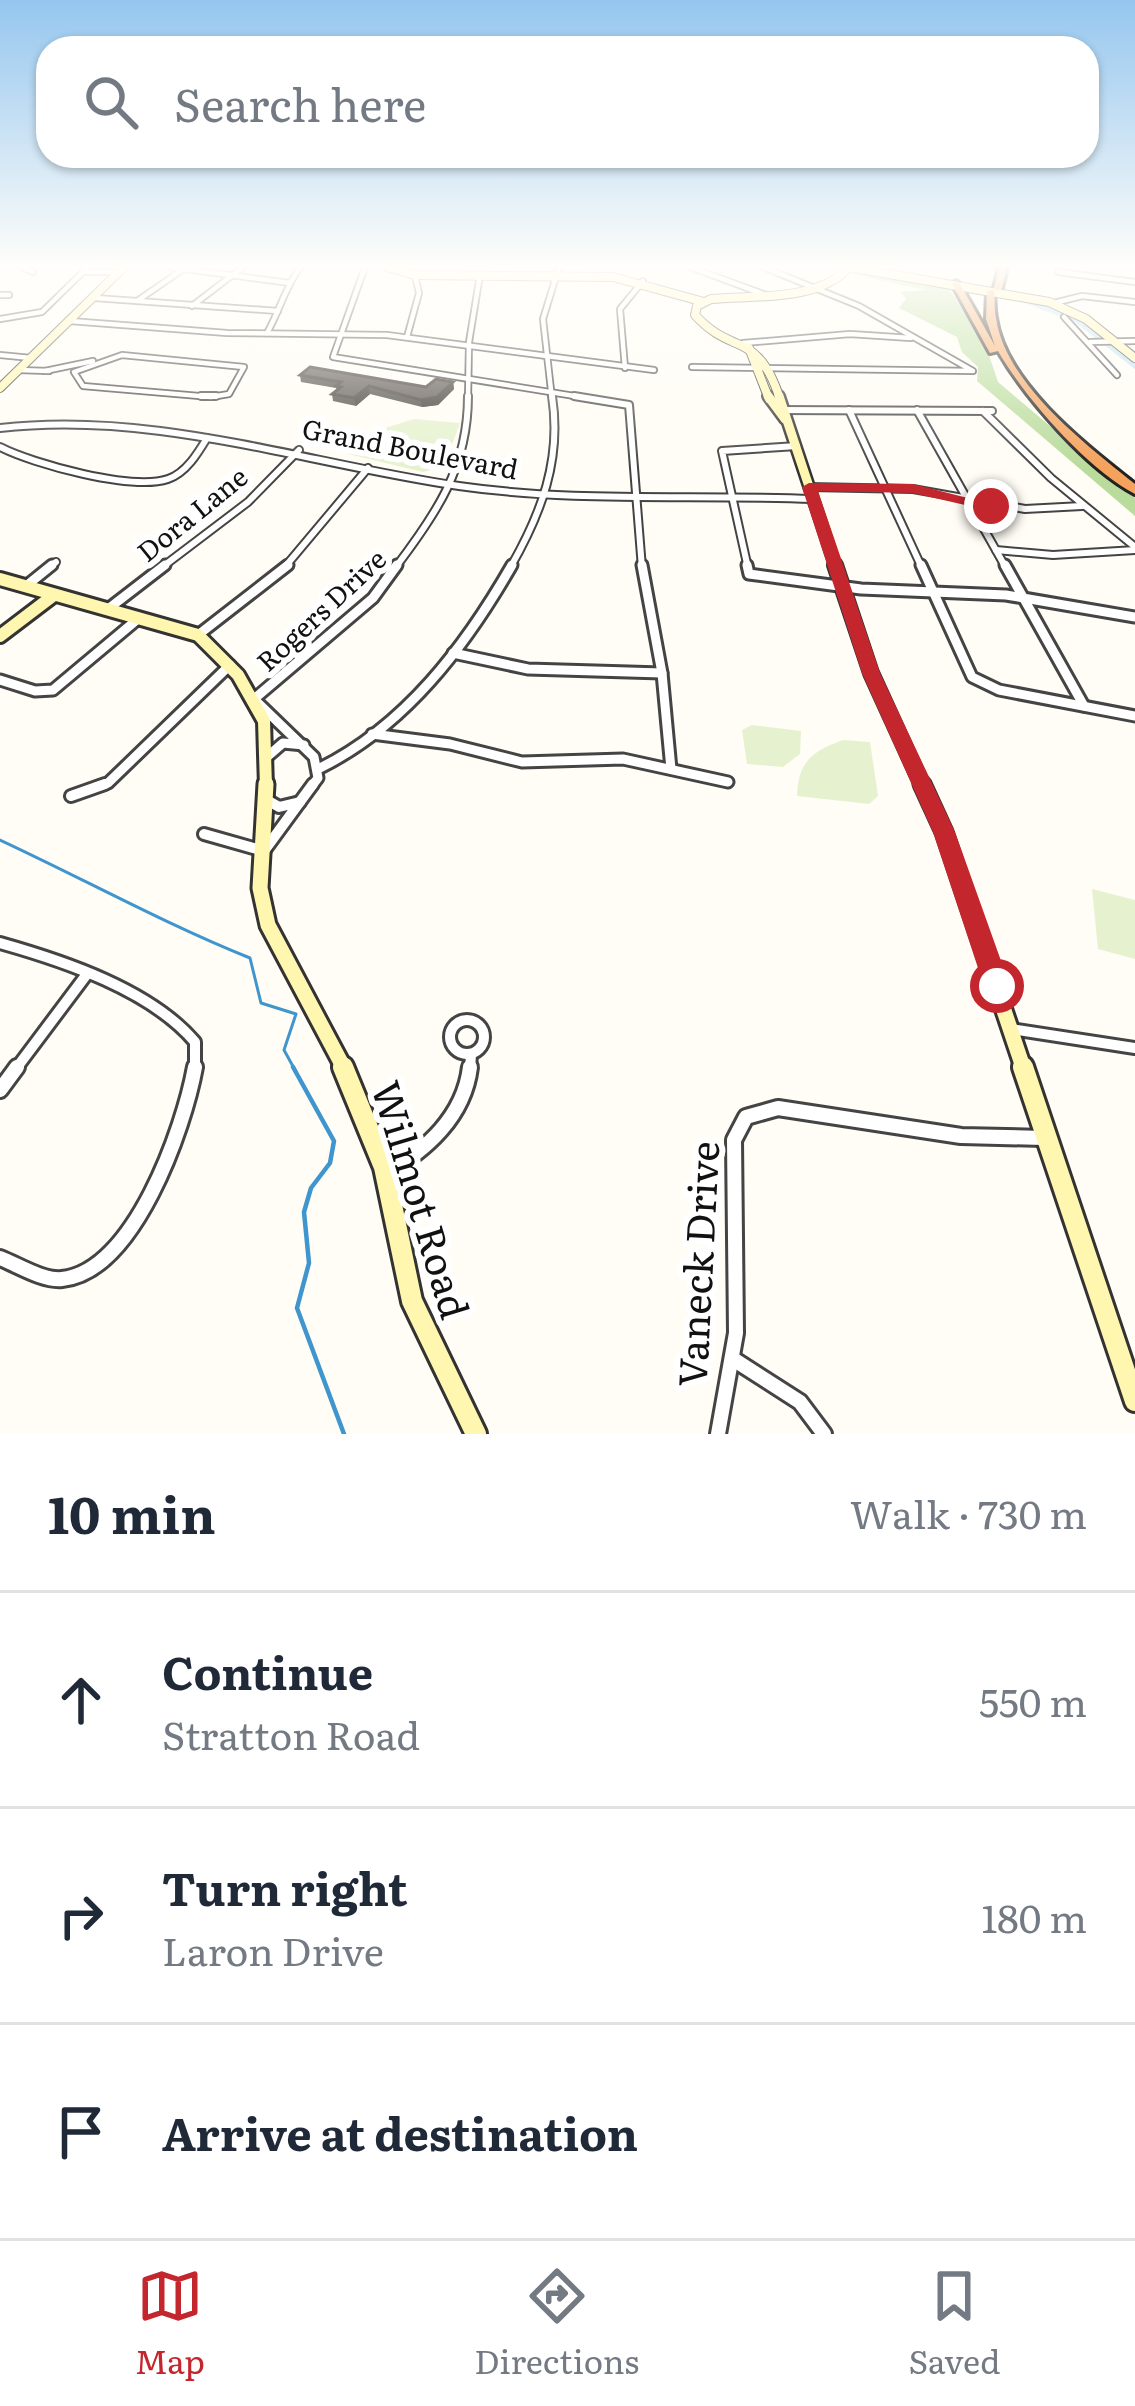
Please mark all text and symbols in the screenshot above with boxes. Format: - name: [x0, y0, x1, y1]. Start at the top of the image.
- search box: [36, 36, 1099, 168]
- icon: search: [78, 69, 144, 135]
- text: Search here: [174, 69, 426, 136]
- street label: Grand Boulevard: [299, 407, 522, 488]
- street label: Dora Lane: [127, 456, 255, 570]
- route end: [964, 479, 1018, 533]
- street label: Rogers Drive: [246, 538, 394, 679]
- route start: [970, 959, 1024, 1013]
- street label: Wilmot Road: [359, 1073, 487, 1325]
- street label: Vaneck Drive: [661, 1140, 731, 1388]
- text: 10 min: [48, 1474, 216, 1550]
- text: Walk · 730 m: [850, 1483, 1087, 1541]
- text: Continue: [162, 1637, 373, 1704]
- icon: ahead: [48, 1667, 114, 1733]
- text: 550 m: [979, 1671, 1087, 1729]
- text: Stratton Road: [162, 1704, 420, 1762]
- text: Turn right: [162, 1853, 408, 1920]
- icon: right: [48, 1883, 114, 1949]
- text: 180 m: [981, 1887, 1087, 1945]
- text: Laron Drive: [162, 1920, 384, 1978]
- text: Arrive at destination: [162, 2098, 638, 2165]
- icon: arrive: [48, 2099, 114, 2165]
- tab: Map: [135, 2263, 205, 2384]
- tab: Directions: [474, 2263, 639, 2384]
- tab: Saved: [908, 2263, 1000, 2384]

